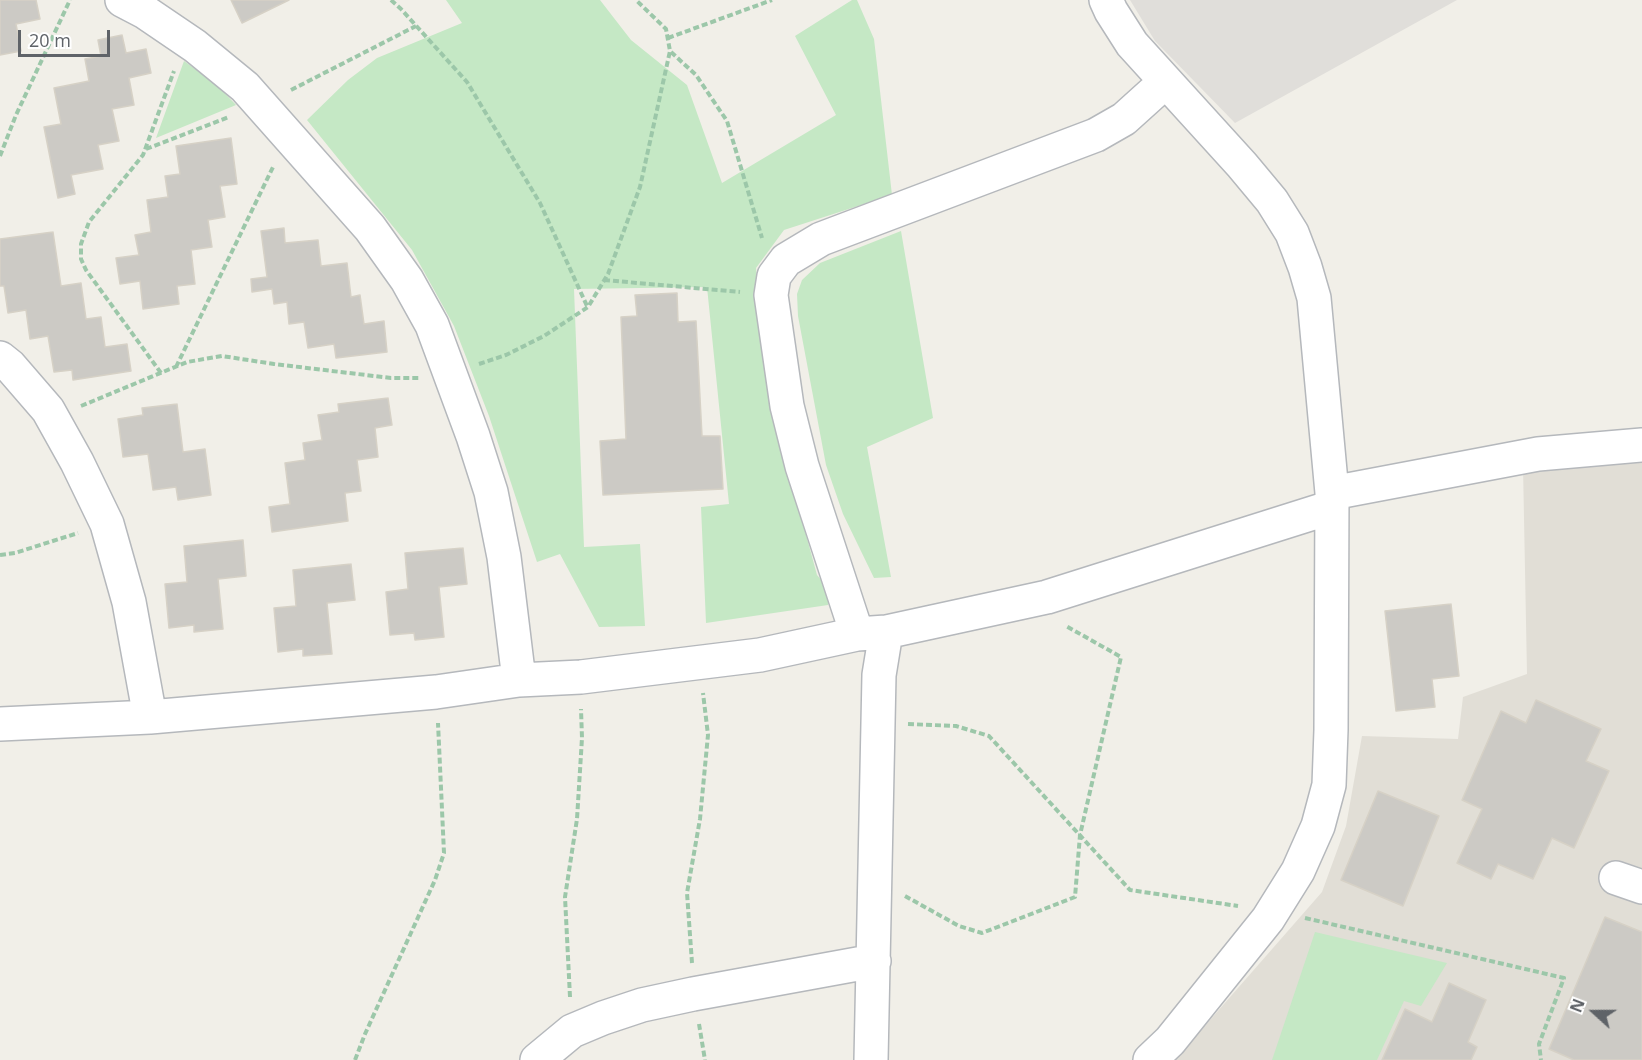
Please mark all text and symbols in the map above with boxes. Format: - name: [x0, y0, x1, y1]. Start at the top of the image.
- scale bar: [21, 18, 112, 56]
- text: 20 m: [29, 28, 71, 52]
- north arrow: [1564, 982, 1624, 1042]
- text: N: [1565, 996, 1590, 1016]

